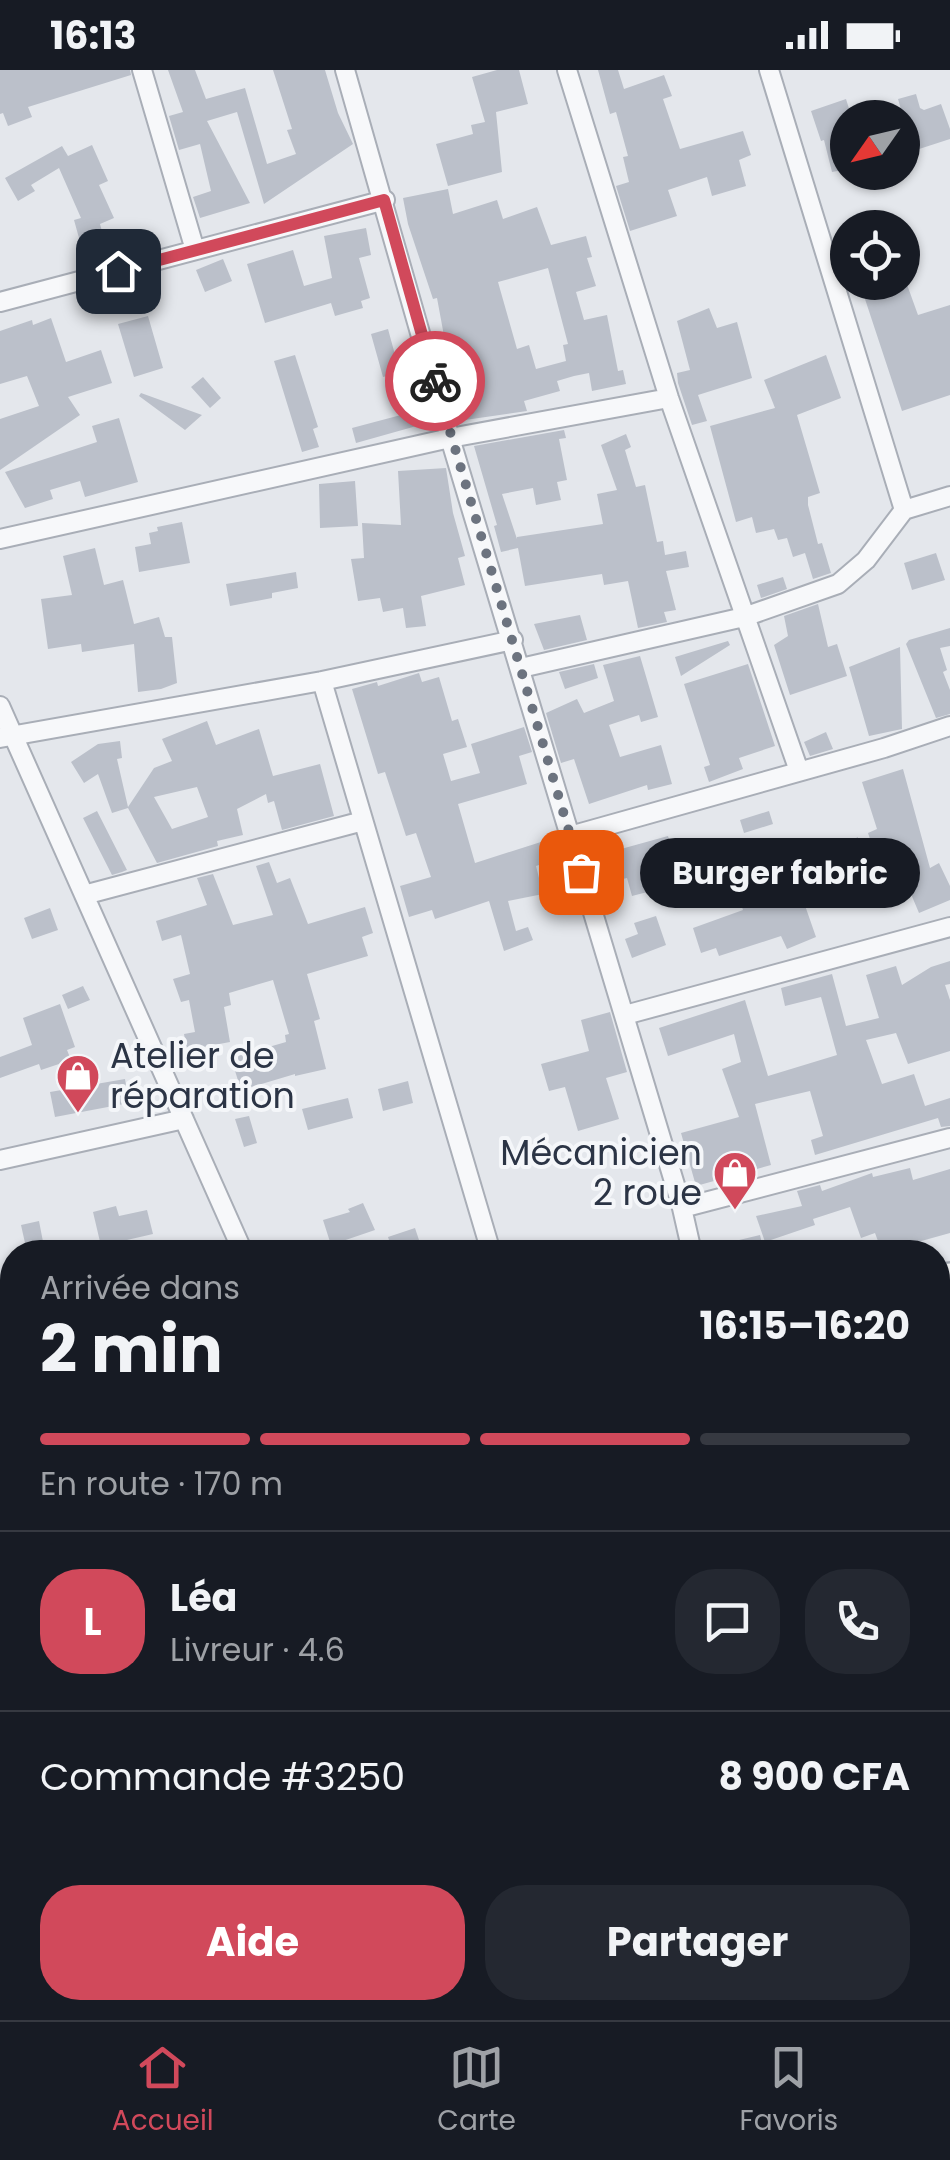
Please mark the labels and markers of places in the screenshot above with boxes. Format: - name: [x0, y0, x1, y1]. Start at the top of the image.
- pin: [76, 229, 161, 314]
- pin: [539, 830, 624, 915]
- callout: Burger fabric: [641, 837, 921, 907]
- place label: Atelier de réparation: [110, 1031, 295, 1120]
- shop icon: Atelier de réparation: [55, 1053, 101, 1114]
- place label: Mécanicien 2 roue: [500, 1128, 702, 1217]
- shop icon: Mécanicien 2 roue: [712, 1150, 758, 1211]

